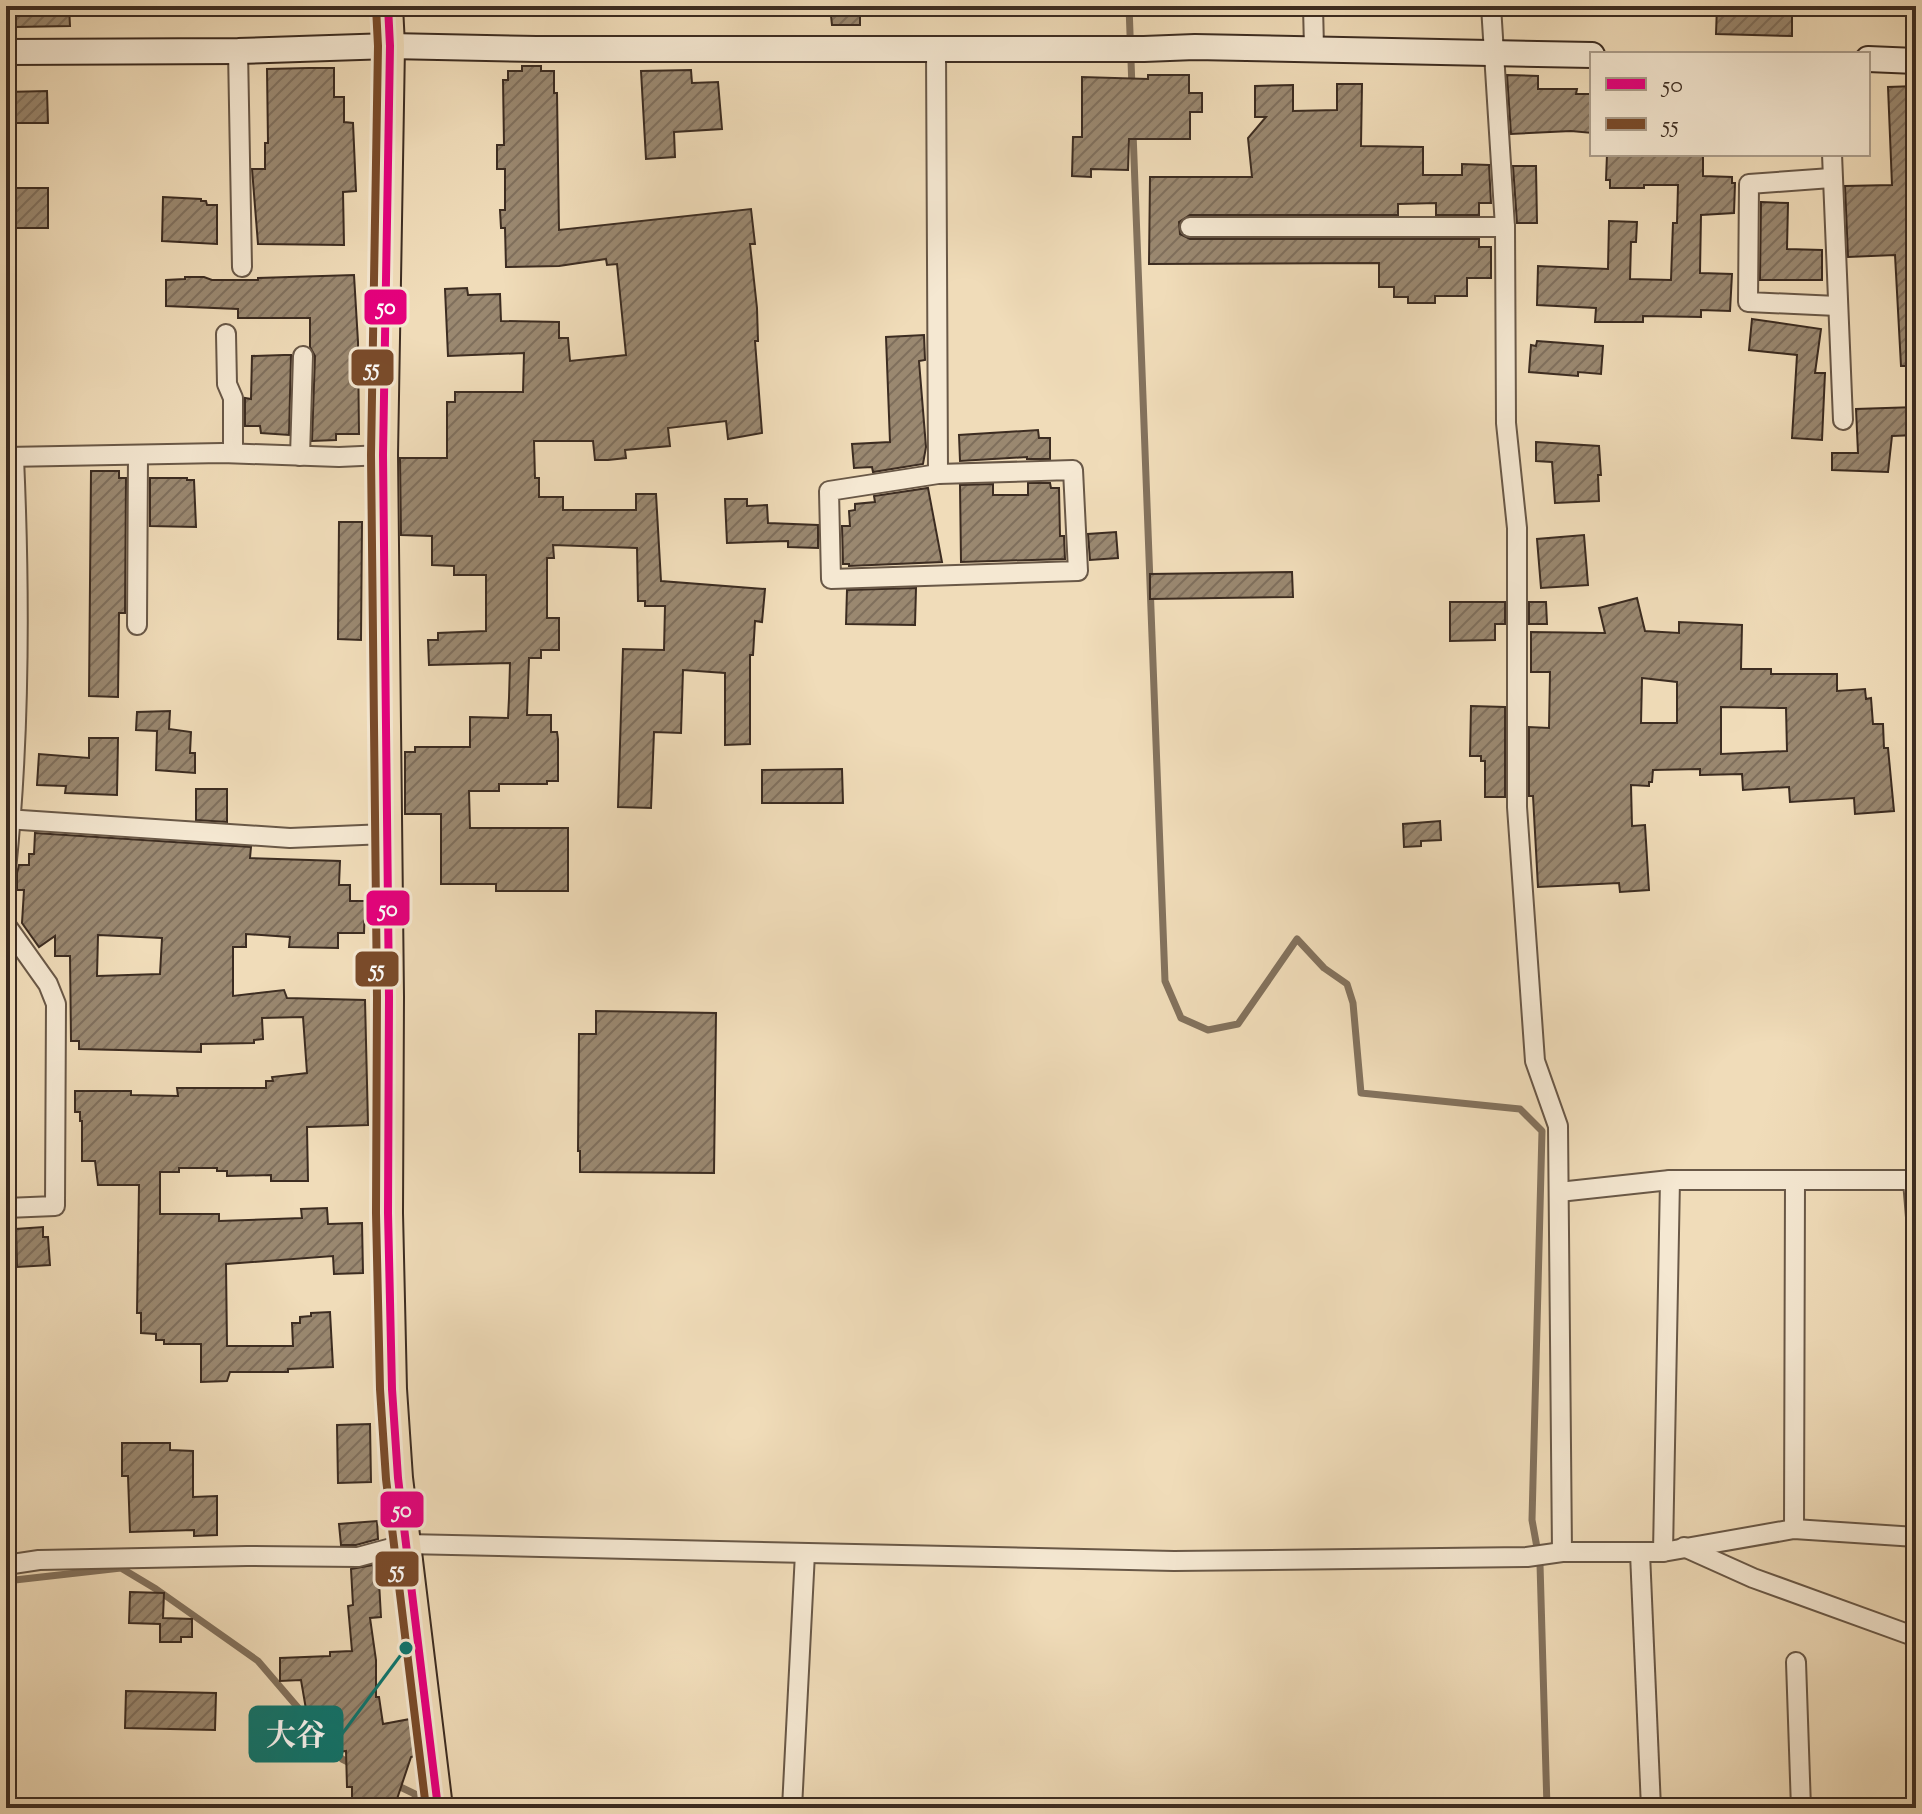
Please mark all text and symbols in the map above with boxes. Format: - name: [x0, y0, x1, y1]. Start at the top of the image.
- legend: [1590, 52, 1870, 156]
- text: 50: [1660, 69, 1683, 103]
- text: 55: [1660, 109, 1679, 143]
- line badge: 50: [363, 288, 408, 326]
- text: 50: [374, 293, 396, 325]
- line badge: 55: [350, 348, 395, 387]
- text: 55: [362, 354, 380, 386]
- line badge: 50: [365, 889, 411, 927]
- text: 50: [376, 895, 398, 927]
- line badge: 55: [354, 950, 400, 988]
- text: 55: [367, 955, 385, 987]
- line badge: 50: [379, 1490, 425, 1529]
- text: 50: [390, 1496, 412, 1528]
- line badge: 55: [374, 1550, 420, 1588]
- text: 55: [387, 1556, 405, 1588]
- callout: 大谷: [250, 1707, 342, 1761]
- text: 大谷: [266, 1716, 326, 1759]

